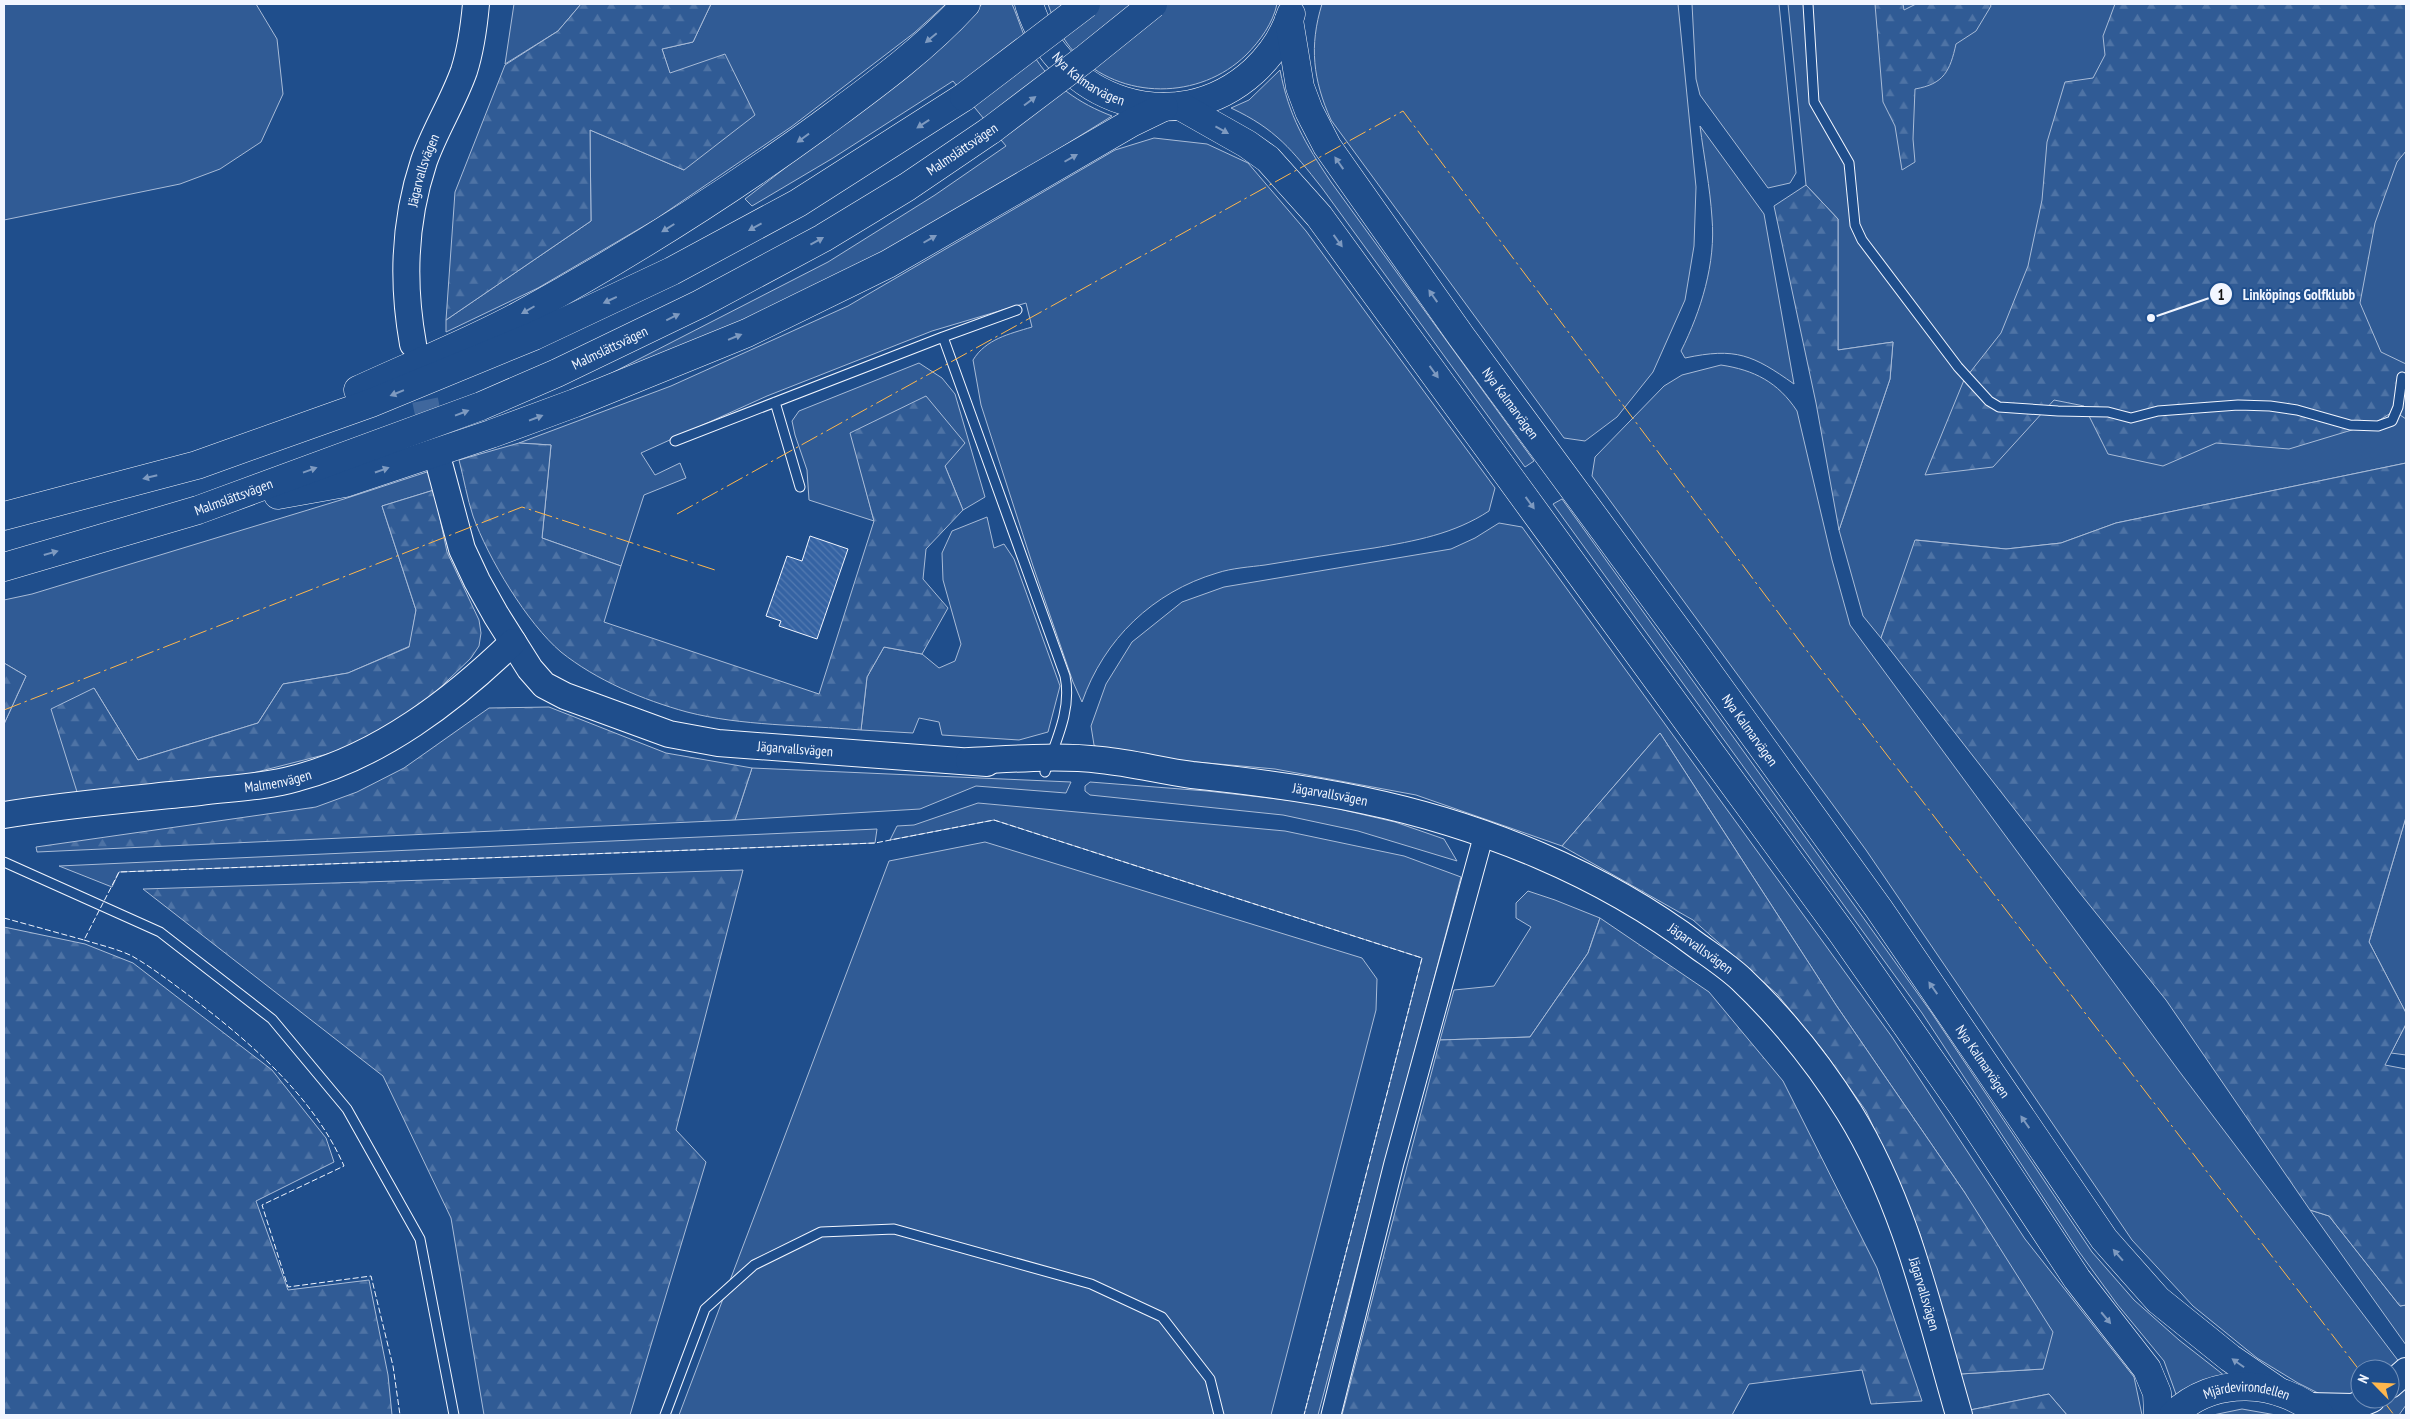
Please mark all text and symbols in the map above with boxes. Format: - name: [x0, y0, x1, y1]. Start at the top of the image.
- one-way arrow: [925, 32, 938, 43]
- street label: Nya Kalmarvägen: [1048, 48, 1127, 109]
- one-way arrow: [1023, 96, 1037, 106]
- one-way arrow: [916, 119, 930, 129]
- street label: Malmslättsvägen: [923, 119, 1001, 179]
- one-way arrow: [1214, 126, 1229, 134]
- street label: Jägarvallsvägen: [403, 131, 443, 209]
- one-way arrow: [796, 133, 810, 143]
- one-way arrow: [1064, 153, 1078, 162]
- one-way arrow: [1334, 157, 1344, 170]
- one-way arrow: [748, 222, 761, 231]
- one-way arrow: [661, 223, 674, 232]
- one-way arrow: [1332, 234, 1343, 247]
- one-way arrow: [924, 235, 937, 244]
- one-way arrow: [810, 237, 825, 245]
- callout: Linköpings Golfklubb: [2208, 279, 2366, 309]
- text: 1: [2217, 285, 2225, 304]
- text: Linköpings Golfklubb: [2243, 285, 2356, 304]
- one-way arrow: [1428, 289, 1438, 303]
- one-way arrow: [603, 297, 617, 305]
- one-way arrow: [520, 306, 535, 314]
- one-way arrow: [666, 312, 681, 321]
- street label: Malmslättsvägen: [569, 322, 650, 374]
- one-way arrow: [728, 333, 742, 341]
- street label: Nya Kalmarvägen: [1478, 364, 1543, 443]
- one-way arrow: [1428, 365, 1439, 378]
- one-way arrow: [389, 389, 404, 397]
- one-way arrow: [455, 409, 470, 417]
- one-way arrow: [529, 414, 544, 422]
- one-way arrow: [303, 466, 318, 474]
- one-way arrow: [375, 466, 390, 474]
- one-way arrow: [143, 473, 158, 481]
- street label: Malmslättsvägen: [192, 474, 275, 520]
- one-way arrow: [1524, 496, 1535, 509]
- one-way arrow: [43, 549, 58, 557]
- street label: Nya Kalmarvägen: [1718, 691, 1782, 770]
- street label: Jägarvallsvägen: [756, 737, 834, 761]
- street label: Malmenvägen: [243, 765, 314, 796]
- street label: Jägarvallsvägen: [1291, 778, 1369, 810]
- street label: Jägarvallsvägen: [1664, 918, 1737, 978]
- one-way arrow: [1928, 981, 1938, 995]
- street label: Nya Kalmarvägen: [1952, 1021, 2014, 1101]
- one-way arrow: [2020, 1115, 2030, 1128]
- one-way arrow: [2112, 1249, 2123, 1262]
- street label: Jägarvallsvägen: [1905, 1254, 1944, 1333]
- one-way arrow: [2100, 1312, 2112, 1324]
- one-way arrow: [2231, 1358, 2245, 1368]
- north arrow: [2350, 1359, 2400, 1409]
- text: N: [2353, 1372, 2373, 1386]
- street label: Mjärdevirondellen: [2201, 1377, 2293, 1404]

